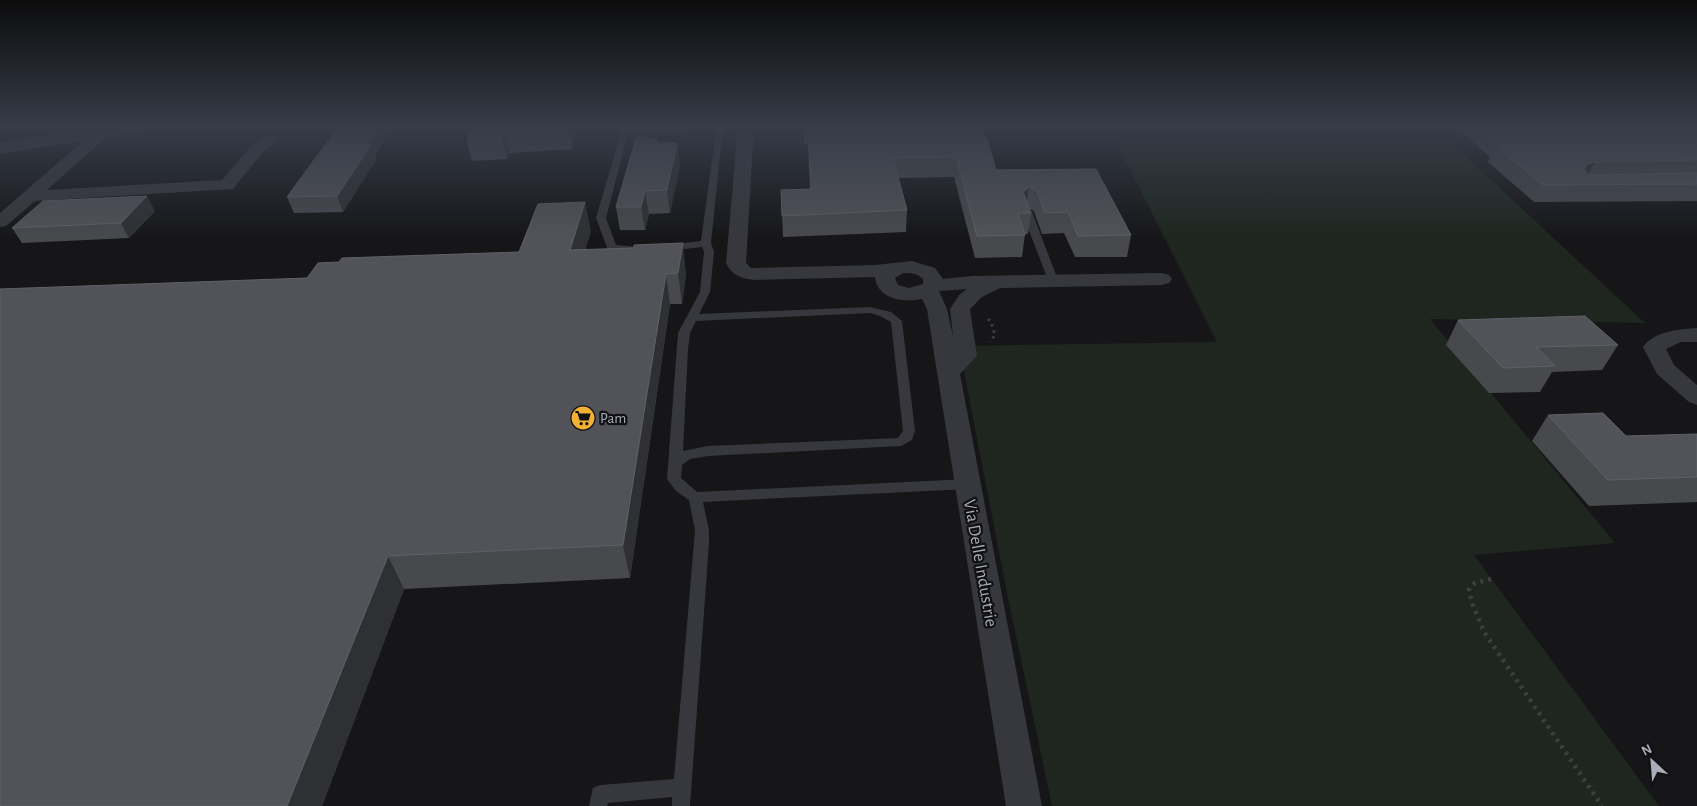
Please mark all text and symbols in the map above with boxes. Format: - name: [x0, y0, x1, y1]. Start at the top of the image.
- supermarket icon: Pam: [570, 405, 596, 431]
- place label: Pam: [600, 411, 626, 426]
- street label: Via Delle Industrie: [960, 498, 1000, 628]
- north arrow: [1627, 736, 1677, 786]
- text: N: [1639, 742, 1654, 759]

